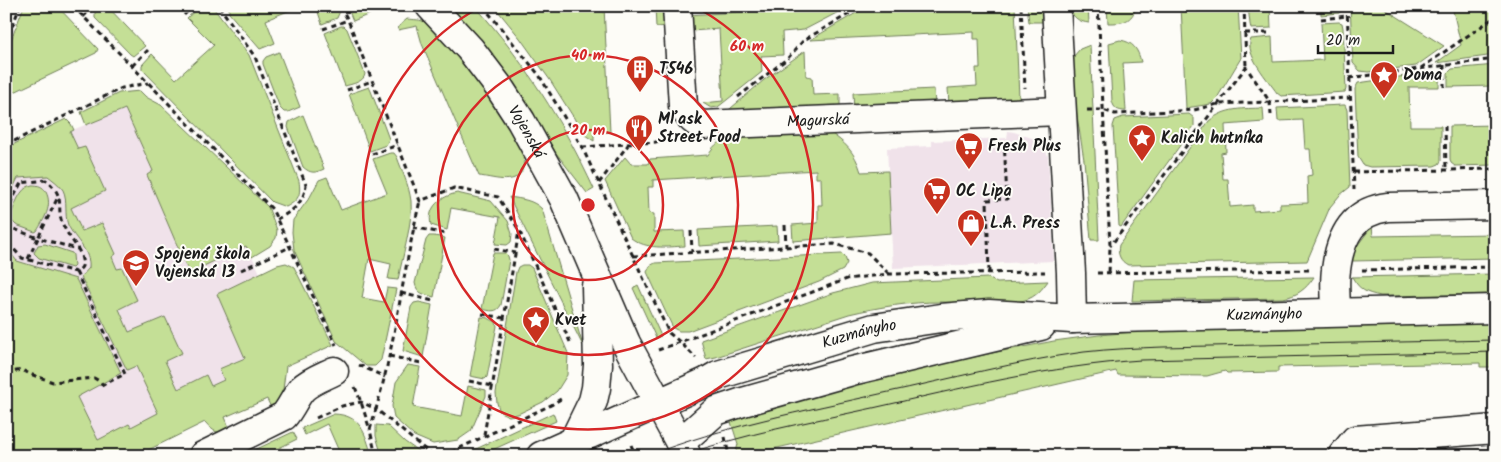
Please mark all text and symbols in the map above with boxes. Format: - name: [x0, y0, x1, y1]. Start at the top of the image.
- scale bar: [1318, 22, 1394, 54]
- text: 20 m: [1326, 29, 1360, 53]
- text: 60 m: [730, 35, 764, 59]
- text: 40 m: [571, 44, 605, 68]
- building icon: T546: [625, 54, 655, 93]
- place label: T546: [659, 57, 694, 82]
- place icon: Doma: [1369, 60, 1399, 99]
- place label: Doma: [1403, 63, 1442, 88]
- street label: Vojenská: [501, 100, 552, 164]
- place label: Mľask Street Food: [658, 107, 741, 150]
- street label: Magurská: [786, 107, 851, 134]
- restaurant icon: Mľask Street Food: [624, 113, 654, 152]
- text: 20 m: [571, 119, 605, 143]
- place icon: Kalich hutníka: [1127, 123, 1157, 162]
- place label: Kalich hutníka: [1161, 126, 1263, 151]
- supermarket icon: Fresh Plus: [954, 131, 984, 170]
- place label: Fresh Plus: [988, 134, 1062, 159]
- supermarket icon: OC Lipa: [922, 176, 952, 215]
- place label: OC Lipa: [956, 179, 1012, 204]
- centre of rings: [579, 196, 597, 214]
- shop icon: L.A. Press: [956, 208, 986, 247]
- place label: L.A. Press: [990, 211, 1060, 236]
- place label: Spojená škola Vojenská 13: [155, 242, 250, 285]
- school or university icon: Spojená škola Vojenská 13: [121, 248, 151, 287]
- street label: Kuzmányho: [1226, 301, 1303, 328]
- place icon: Kvet: [521, 305, 551, 344]
- place label: Kvet: [555, 308, 587, 333]
- street label: Kuzmányho: [819, 312, 898, 356]

